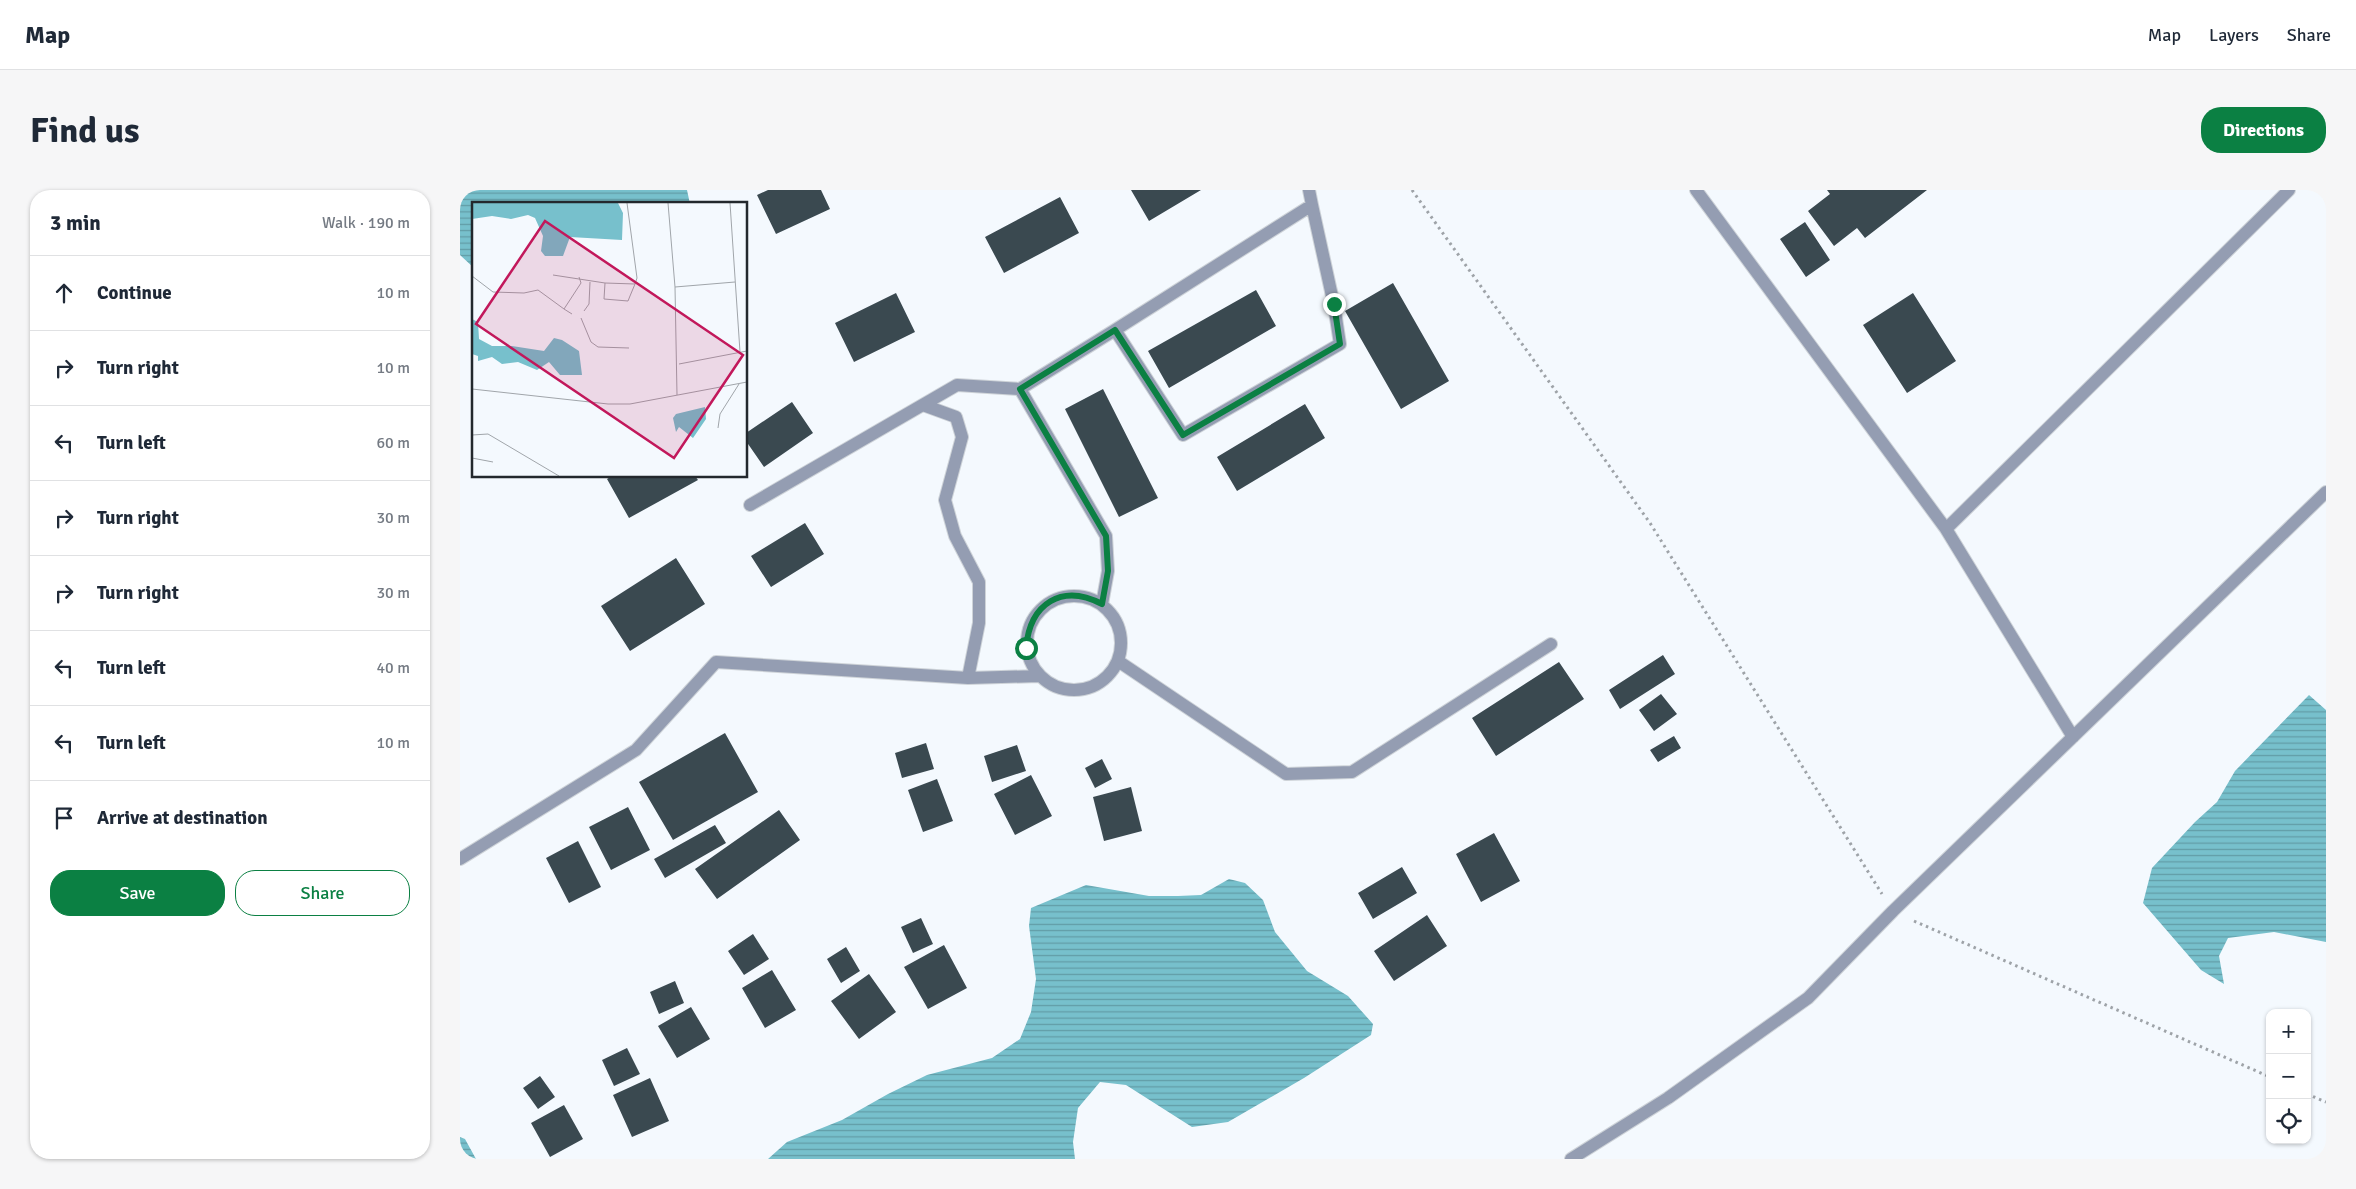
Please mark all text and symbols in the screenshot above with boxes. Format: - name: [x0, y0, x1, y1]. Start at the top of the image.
- text: Map: [25, 20, 70, 50]
- text: Map: [2148, 24, 2181, 46]
- text: Layers: [2209, 24, 2259, 46]
- text: Share: [2287, 24, 2331, 46]
- button: Directions: [2201, 107, 2326, 153]
- text: Find us: [30, 109, 140, 152]
- inset map: [472, 202, 748, 478]
- text: 3 min: [50, 210, 101, 236]
- text: Walk · 190 m: [322, 213, 410, 233]
- icon: ahead: [50, 279, 78, 307]
- text: Continue: [97, 281, 172, 305]
- text: 10 m: [376, 283, 410, 303]
- route end: [1323, 293, 1346, 316]
- icon: right: [50, 354, 78, 382]
- text: Turn right: [97, 356, 179, 380]
- text: 10 m: [376, 358, 410, 378]
- icon: left: [50, 429, 78, 457]
- text: Turn left: [97, 431, 166, 455]
- text: 60 m: [376, 433, 410, 453]
- icon: right: [50, 504, 78, 532]
- text: Turn right: [97, 506, 179, 530]
- text: 30 m: [376, 508, 410, 528]
- icon: right: [50, 579, 78, 607]
- text: Turn right: [97, 581, 179, 605]
- text: 30 m: [376, 583, 410, 603]
- route start: [1015, 637, 1038, 660]
- icon: left: [50, 654, 78, 682]
- text: Turn left: [97, 656, 166, 680]
- text: 40 m: [376, 658, 410, 678]
- icon: left: [50, 729, 78, 757]
- text: Turn left: [97, 731, 166, 755]
- text: 10 m: [376, 733, 410, 753]
- icon: arrive: [50, 804, 78, 832]
- text: Arrive at destination: [97, 806, 268, 830]
- button: Save: [50, 870, 225, 916]
- button: Share: [235, 870, 410, 916]
- map controls: [2266, 1009, 2311, 1144]
- button: +: [2266, 1009, 2311, 1054]
- button: −: [2266, 1054, 2311, 1099]
- button: locate: [2266, 1099, 2311, 1144]

